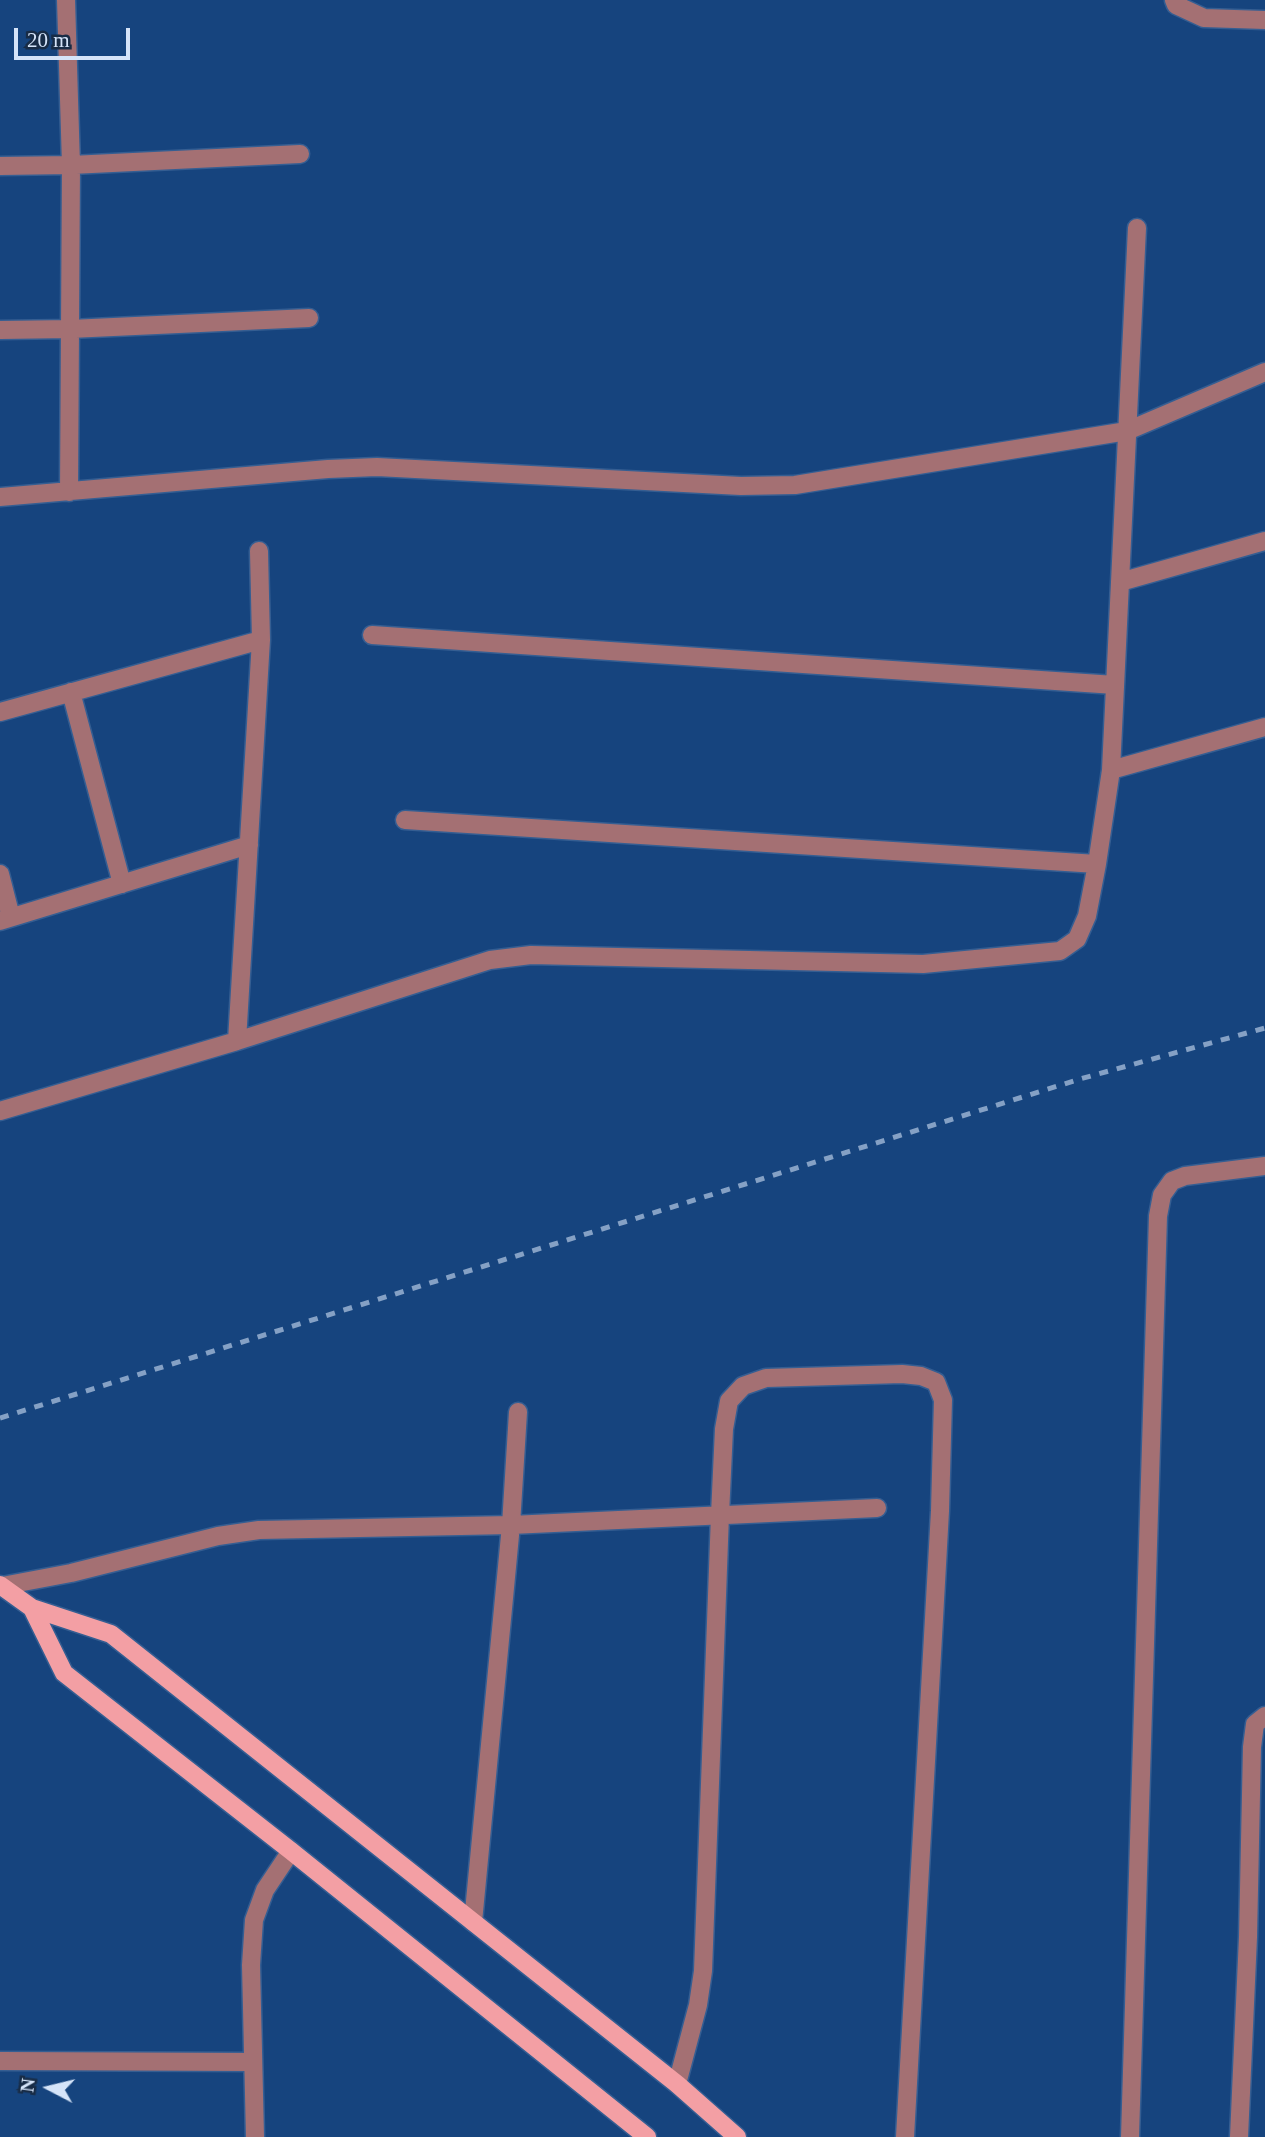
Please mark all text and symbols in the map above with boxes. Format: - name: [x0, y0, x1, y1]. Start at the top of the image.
- scale bar: [18, 14, 133, 58]
- text: 20 m: [27, 28, 70, 52]
- north arrow: [14, 2053, 84, 2123]
- text: N: [16, 2077, 39, 2093]

